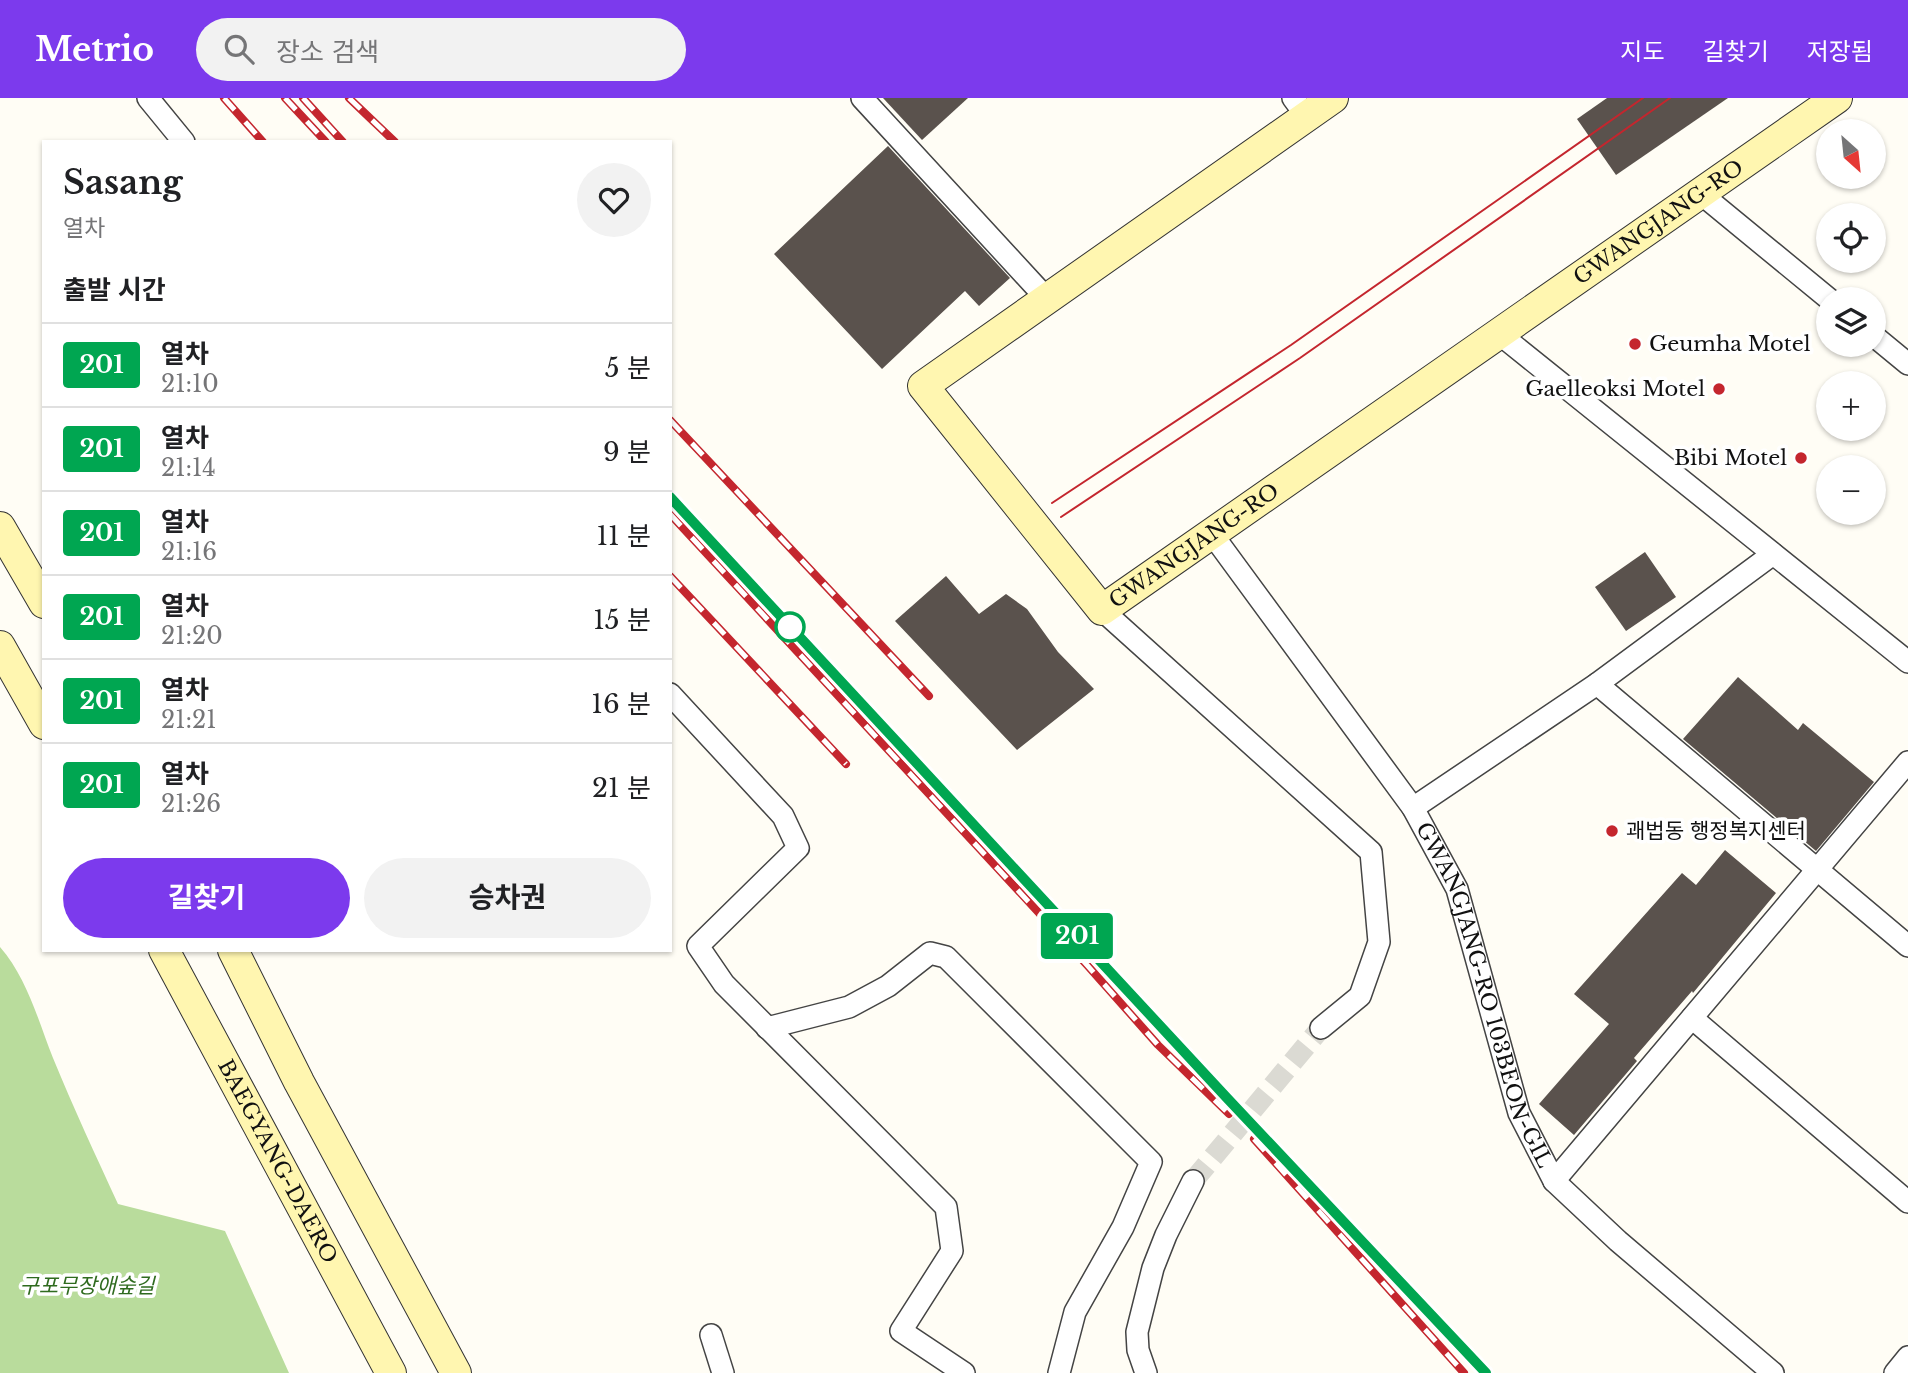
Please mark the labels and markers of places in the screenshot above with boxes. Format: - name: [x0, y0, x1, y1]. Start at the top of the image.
- place label: Geumha Motel: [1649, 331, 1811, 357]
- marker: Geumha Motel: [1627, 336, 1643, 352]
- place label: Gaelleoksi Motel: [1525, 376, 1705, 402]
- marker: Gaelleoksi Motel: [1711, 381, 1727, 397]
- place label: Bibi Motel: [1674, 445, 1787, 471]
- marker: Bibi Motel: [1793, 450, 1809, 466]
- unlabelled marker: [775, 612, 805, 642]
- place label: 괘법동 행정복지센터: [1626, 818, 1806, 844]
- marker: 괘법동 행정복지센터: [1604, 823, 1620, 839]

